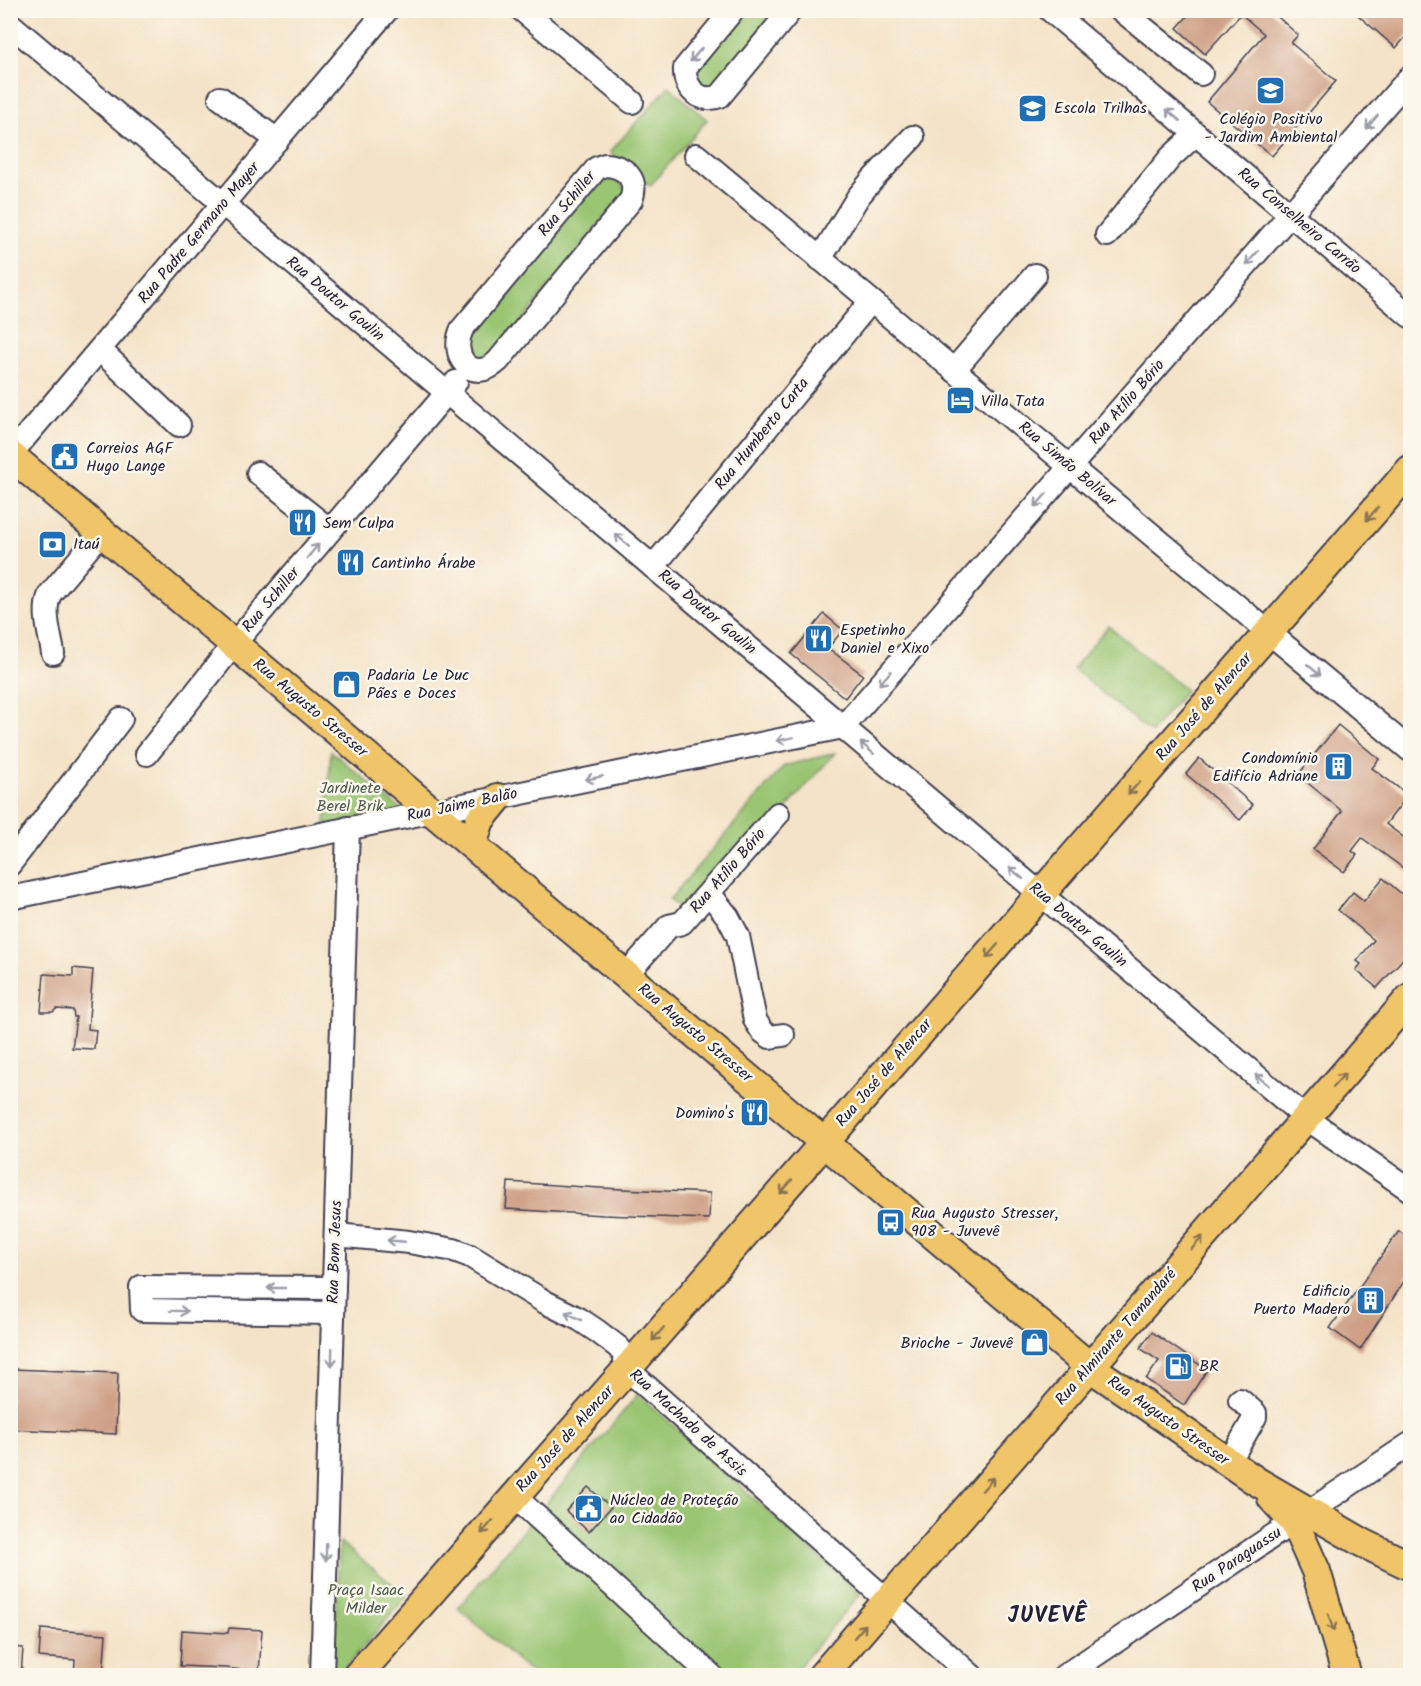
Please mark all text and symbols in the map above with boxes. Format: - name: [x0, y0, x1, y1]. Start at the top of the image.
- one-way arrow: [689, 47, 702, 63]
- school or university icon: Colégio Positivo - Jardim Ambiental: [1255, 75, 1287, 107]
- school or university icon: Escola Trilhas: [1017, 92, 1049, 124]
- place label: Escola Trilhas: [1054, 96, 1147, 121]
- place label: Colégio Positivo - Jardim Ambiental: [1204, 107, 1338, 150]
- one-way arrow: [1166, 108, 1181, 122]
- one-way arrow: [1365, 114, 1379, 129]
- street label: Rua Padre Germano Mayer: [132, 155, 267, 310]
- street label: Rua Conselheiro Carrão: [1231, 162, 1367, 280]
- street label: Rua Schiller: [532, 164, 603, 242]
- street label: Rua Doutor Goulin: [280, 250, 390, 348]
- one-way arrow: [1245, 250, 1259, 265]
- street label: Rua Atílio Bório: [1083, 354, 1171, 450]
- street label: Rua Humberto Carta: [709, 372, 815, 496]
- hotel icon: Villa Tata: [944, 385, 976, 417]
- place label: Villa Tata: [981, 389, 1045, 414]
- street label: Rua Simão Bolívar: [1012, 415, 1123, 514]
- place label: Correios AGF Hugo Lange: [86, 436, 174, 479]
- public building icon: Correios AGF Hugo Lange: [49, 441, 81, 473]
- one-way arrow: [1034, 492, 1048, 507]
- one-way arrow: [1365, 506, 1379, 521]
- restaurant icon: Sem Culpa: [286, 507, 318, 539]
- place label: Sem Culpa: [323, 511, 394, 536]
- bank icon: Itaú: [36, 528, 68, 560]
- place label: Itaú: [73, 532, 100, 557]
- one-way arrow: [614, 534, 630, 547]
- one-way arrow: [306, 543, 319, 559]
- restaurant icon: Cantinho Árabe: [334, 547, 366, 579]
- place label: Cantinho Árabe: [371, 551, 476, 576]
- street label: Rua Schiller: [236, 560, 307, 638]
- street label: Rua Doutor Goulin: [652, 563, 762, 661]
- place label: Espetinho Daniel e Xixo: [840, 618, 929, 661]
- restaurant icon: Espetinho Daniel e Xixo: [803, 623, 835, 655]
- street label: Rua José de Alencar: [1150, 646, 1259, 767]
- street label: Rua Augusto Stresser: [247, 652, 374, 765]
- place label: Padaria Le Duc Pães e Doces: [367, 663, 469, 706]
- one-way arrow: [1306, 663, 1321, 677]
- shop icon: Padaria Le Duc Pães e Doces: [330, 668, 362, 700]
- one-way arrow: [878, 670, 892, 685]
- one-way arrow: [776, 733, 795, 745]
- one-way arrow: [859, 741, 875, 754]
- place label: Condomínio Edifício Adriane: [1212, 746, 1318, 789]
- building icon: Condomínio Edifício Adriane: [1323, 751, 1355, 783]
- one-way arrow: [585, 773, 605, 784]
- park label: Jardinete Berel Brik: [316, 776, 384, 819]
- one-way arrow: [1127, 780, 1140, 796]
- street label: Rua Jaime Balão: [404, 781, 520, 829]
- street label: Rua Atílio Bório: [684, 823, 772, 919]
- one-way arrow: [1009, 866, 1024, 880]
- street label: Rua Doutor Goulin: [1023, 876, 1133, 974]
- one-way arrow: [985, 942, 999, 958]
- street label: Rua Augusto Stresser: [632, 977, 759, 1090]
- street label: Rua José de Alencar: [830, 1012, 939, 1133]
- one-way arrow: [1255, 1073, 1270, 1087]
- one-way arrow: [1332, 1073, 1346, 1088]
- restaurant icon: Domino's: [739, 1097, 771, 1129]
- place label: Domino's: [675, 1101, 734, 1126]
- one-way arrow: [779, 1179, 793, 1194]
- street label: Rua Bom Jesus: [321, 1200, 349, 1304]
- place label: Rua Augusto Stresser, 908 - Juvevê: [911, 1201, 1058, 1244]
- bus stop icon: Rua Augusto Stresser, 908 - Juvevê: [874, 1206, 906, 1238]
- one-way arrow: [387, 1235, 407, 1246]
- one-way arrow: [1190, 1236, 1204, 1251]
- street label: Rua Almirante Tamandaré: [1049, 1262, 1183, 1411]
- place label: Edificio Puerto Madero: [1253, 1279, 1350, 1322]
- one-way arrow: [266, 1282, 286, 1294]
- building icon: Edificio Puerto Madero: [1355, 1284, 1387, 1316]
- one-way arrow: [168, 1305, 188, 1317]
- one-way arrow: [564, 1310, 582, 1322]
- one-way arrow: [651, 1326, 665, 1341]
- shop icon: Brioche - Juvevê: [1018, 1327, 1050, 1359]
- place label: Brioche - Juvevê: [900, 1331, 1014, 1356]
- one-way arrow: [326, 1346, 338, 1366]
- fuel station icon: BR: [1162, 1350, 1194, 1382]
- place label: BR: [1199, 1354, 1219, 1379]
- street label: Rua Machado de Assis: [623, 1363, 753, 1483]
- street label: Rua Augusto Stresser: [1102, 1370, 1235, 1473]
- street label: Rua José de Alencar: [510, 1379, 621, 1498]
- one-way arrow: [981, 1477, 995, 1492]
- place label: Núcleo de Proteção ao Cidadão: [610, 1488, 739, 1531]
- public building icon: Núcleo de Proteção ao Cidadão: [573, 1493, 605, 1525]
- one-way arrow: [480, 1519, 494, 1534]
- street label: Rua Paraguassu: [1187, 1520, 1287, 1599]
- one-way arrow: [320, 1541, 332, 1561]
- park label: Praça Isaac Milder: [328, 1578, 404, 1621]
- district label: JUVEVÊ: [1008, 1599, 1088, 1634]
- one-way arrow: [1326, 1613, 1337, 1632]
- one-way arrow: [853, 1624, 867, 1639]

